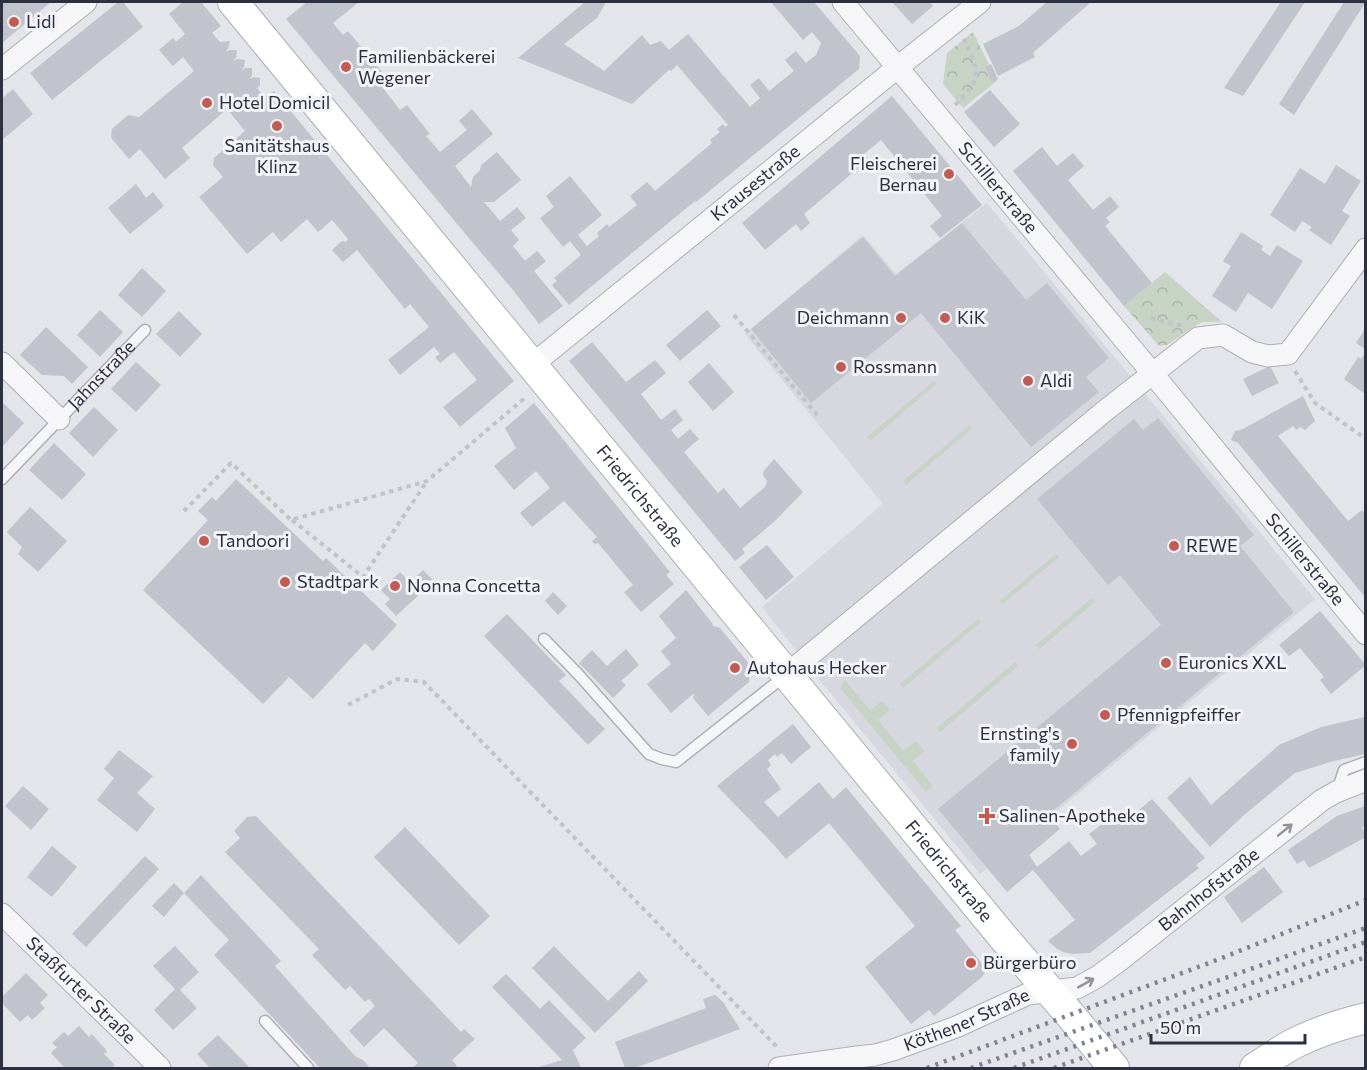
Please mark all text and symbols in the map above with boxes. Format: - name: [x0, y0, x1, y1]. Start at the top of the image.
- place label: Lidl: [26, 10, 56, 32]
- marker: Lidl: [7, 15, 21, 29]
- place label: Familienbäckerei Wegener: [358, 45, 495, 88]
- marker: Familienbäckerei Wegener: [339, 60, 353, 74]
- place label: Hotel Domicil: [219, 91, 330, 113]
- marker: Hotel Domicil: [200, 96, 214, 110]
- marker: Sanitätshaus Klinz: [270, 119, 284, 133]
- place label: Sanitätshaus Klinz: [224, 134, 330, 177]
- street label: Schillerstraße: [954, 137, 1043, 237]
- street label: Krausestraße: [706, 140, 804, 225]
- place label: Fleischerei Bernau: [850, 152, 937, 195]
- marker: Fleischerei Bernau: [942, 167, 956, 181]
- place label: Deichmann: [797, 306, 889, 328]
- place label: KiK: [957, 306, 986, 328]
- marker: Deichmann: [894, 311, 908, 325]
- marker: KiK: [938, 311, 952, 325]
- street label: Jahnstraße: [63, 335, 139, 414]
- place label: Rossmann: [853, 355, 937, 377]
- marker: Rossmann: [834, 360, 848, 374]
- place label: Aldi: [1040, 369, 1072, 391]
- marker: Aldi: [1021, 374, 1035, 388]
- street label: Friedrichstraße: [592, 440, 689, 551]
- street label: Schillerstraße: [1262, 508, 1350, 609]
- place label: Tandoori: [216, 529, 289, 551]
- marker: Tandoori: [197, 534, 211, 548]
- place label: REWE: [1186, 534, 1238, 556]
- marker: REWE: [1167, 539, 1181, 553]
- place label: Stadtpark: [297, 570, 379, 592]
- place label: Nonna Concetta: [407, 574, 541, 596]
- marker: Stadtpark: [278, 575, 292, 589]
- marker: Nonna Concetta: [388, 579, 402, 593]
- place label: Euronics XXL: [1178, 651, 1287, 673]
- place label: Autohaus Hecker: [747, 656, 887, 678]
- marker: Euronics XXL: [1159, 656, 1173, 670]
- marker: Autohaus Hecker: [728, 661, 742, 675]
- place label: Pfennigpfeiffer: [1117, 703, 1241, 725]
- marker: Pfennigpfeiffer: [1098, 708, 1112, 722]
- place label: Ernsting's family: [980, 722, 1060, 765]
- marker: Ernsting's family: [1065, 737, 1079, 751]
- place label: Salinen-Apotheke: [999, 804, 1145, 826]
- marker: Salinen-Apotheke: [980, 809, 994, 823]
- street label: Friedrichstraße: [901, 815, 998, 926]
- one-way arrow: [1277, 823, 1293, 836]
- street label: Bahnhofstraße: [1154, 842, 1263, 935]
- street label: Staßfurter Straße: [22, 932, 141, 1048]
- place label: Bürgerbüro: [983, 951, 1076, 973]
- marker: Bürgerbüro: [964, 956, 978, 970]
- one-way arrow: [1077, 977, 1095, 988]
- street label: Köthener Straße: [900, 983, 1033, 1055]
- scale bar: [1151, 1007, 1306, 1045]
- text: 50 m: [1160, 1016, 1201, 1038]

